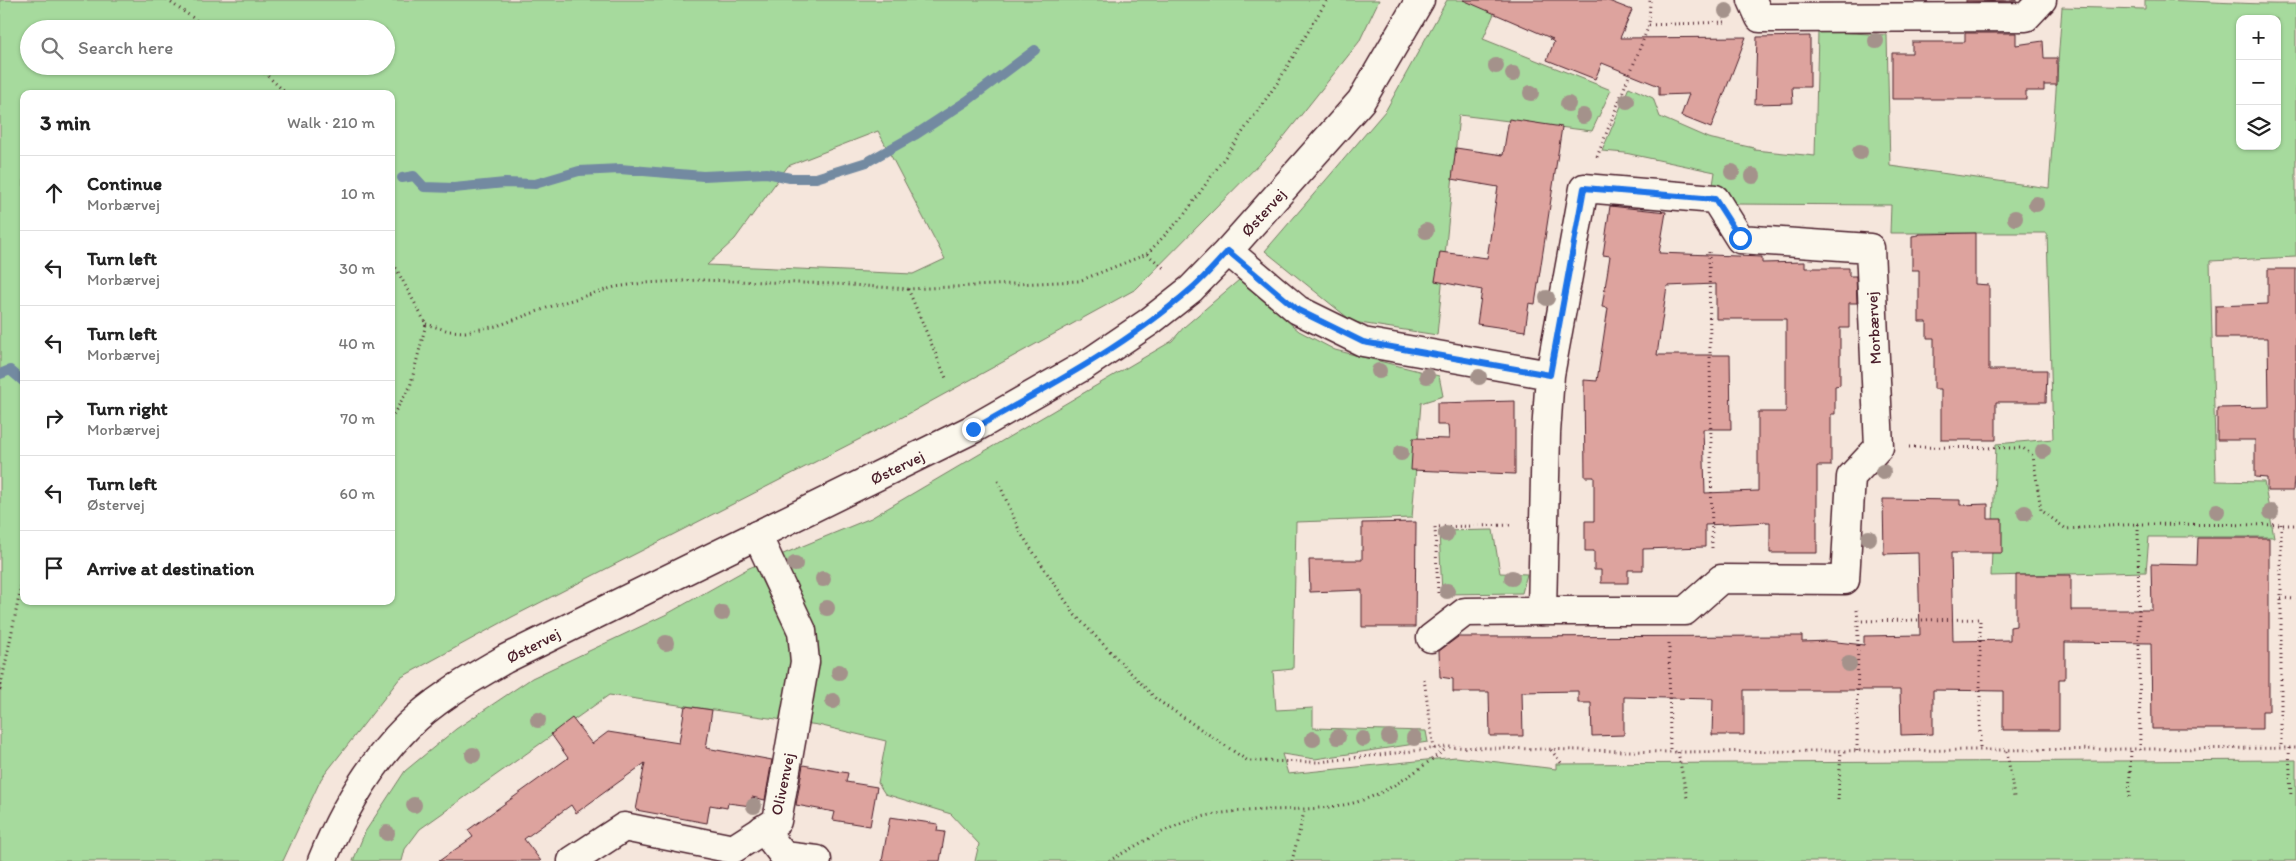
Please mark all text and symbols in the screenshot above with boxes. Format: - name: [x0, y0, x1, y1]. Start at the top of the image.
- map controls: [2236, 15, 2281, 150]
- button: +: [2236, 15, 2281, 60]
- search box: [20, 20, 395, 75]
- icon: search: [38, 34, 66, 62]
- text: Search here: [78, 36, 173, 59]
- button: −: [2236, 60, 2281, 105]
- button: layers: [2236, 105, 2281, 150]
- text: 3 min: [40, 110, 90, 135]
- text: Walk · 210 m: [287, 113, 375, 132]
- text: Continue: [87, 172, 162, 195]
- icon: ahead: [40, 179, 68, 207]
- text: 10 m: [341, 184, 375, 203]
- street label: Østervej: [1237, 185, 1290, 240]
- text: Morbærvej: [87, 195, 160, 214]
- route start: [1729, 227, 1752, 250]
- text: Turn left: [87, 247, 157, 270]
- icon: left: [40, 254, 68, 282]
- text: 30 m: [339, 259, 375, 278]
- text: Morbærvej: [87, 270, 160, 289]
- street label: Morbærvej: [1862, 291, 1885, 365]
- text: Turn left: [87, 322, 157, 345]
- icon: left: [40, 329, 68, 357]
- text: 40 m: [338, 334, 375, 353]
- text: Morbærvej: [87, 345, 160, 364]
- text: Turn right: [87, 397, 168, 420]
- icon: right: [40, 404, 68, 432]
- text: 70 m: [340, 409, 375, 428]
- route end: [962, 418, 985, 441]
- text: Morbærvej: [87, 420, 160, 439]
- street label: Østervej: [867, 446, 927, 489]
- text: Turn left: [87, 472, 157, 495]
- icon: left: [40, 479, 68, 507]
- text: 60 m: [340, 484, 375, 503]
- text: Østervej: [87, 495, 145, 514]
- icon: arrive: [40, 554, 68, 582]
- text: Arrive at destination: [87, 557, 254, 580]
- street label: Østervej: [503, 624, 563, 667]
- street label: Olivenvej: [767, 751, 798, 817]

